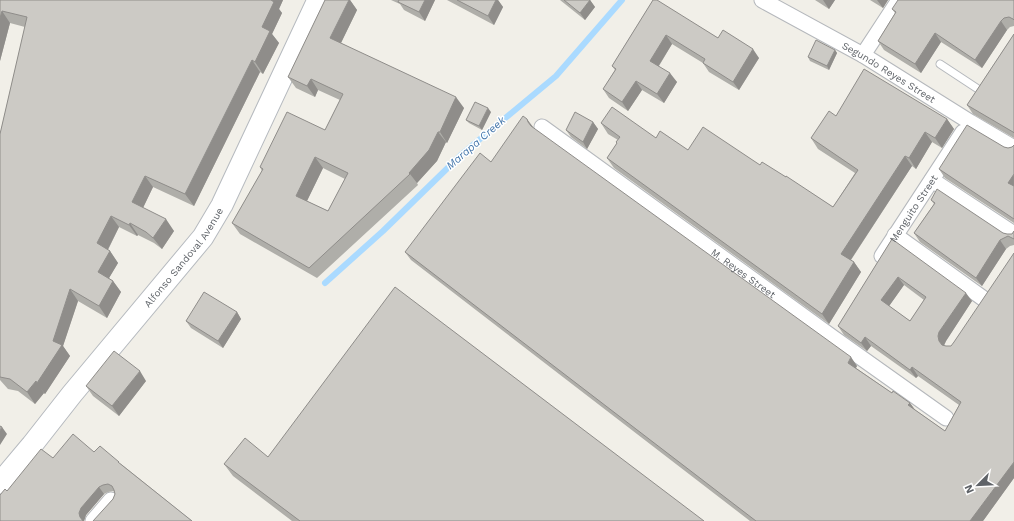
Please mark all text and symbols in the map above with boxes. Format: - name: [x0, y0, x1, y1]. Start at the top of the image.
- street label: Segundo Reyes Street: [840, 39, 938, 105]
- water label: Marapa Creek: [444, 113, 509, 172]
- street label: Menguito Street: [887, 172, 940, 244]
- street label: Alfonso Sandoval Avenue: [142, 205, 225, 309]
- street label: M. Reyes Street: [709, 246, 779, 300]
- north arrow: [958, 465, 998, 505]
- text: N: [962, 482, 977, 495]

